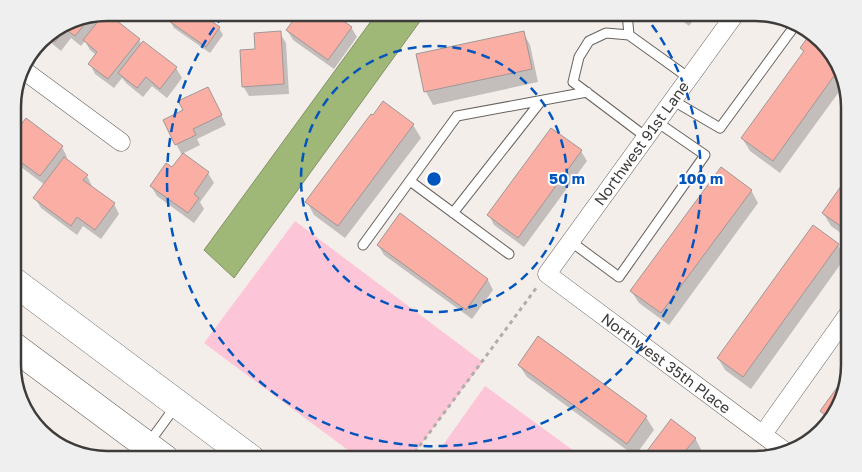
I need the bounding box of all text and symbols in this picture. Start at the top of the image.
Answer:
street label: Northwest 91st Lane [590,77,692,209]
text: 50 m [549,169,585,187]
text: 100 m [679,169,723,187]
centre of rings [425,170,443,188]
street label: Northwest 35th Place [598,309,735,417]

